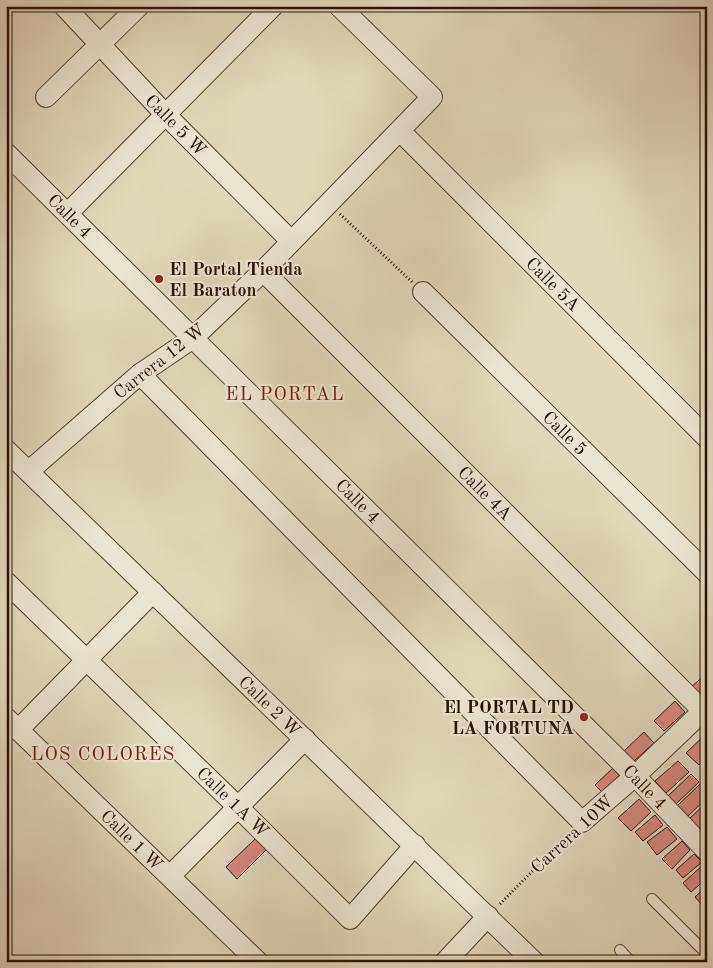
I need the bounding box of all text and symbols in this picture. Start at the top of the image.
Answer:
street label: Calle 5 W [141,92,209,160]
street label: Calle 4 [44,191,95,242]
street label: Calle 5A [522,254,583,315]
place label: El Portal Tienda El Baraton [169,261,302,300]
marker: El Portal Tienda El Baraton [153,273,165,285]
street label: Carrera 12 W [111,321,209,403]
district label: EL PORTAL [225,386,345,405]
street label: Calle 5 [539,408,590,459]
street label: Calle 4A [454,463,515,524]
street label: Calle 4 [332,476,383,527]
street label: Calle 2 W [235,673,304,741]
place label: El PORTAL TD LA FORTUNA [443,699,574,738]
marker: El PORTAL TD LA FORTUNA [578,711,590,723]
district label: LOS COLORES [31,746,175,765]
street label: Calle 4 [619,762,670,814]
street label: Calle 1A W [193,764,272,841]
street label: Carrera 10W [528,792,617,877]
street label: Calle 1 W [97,807,166,875]

